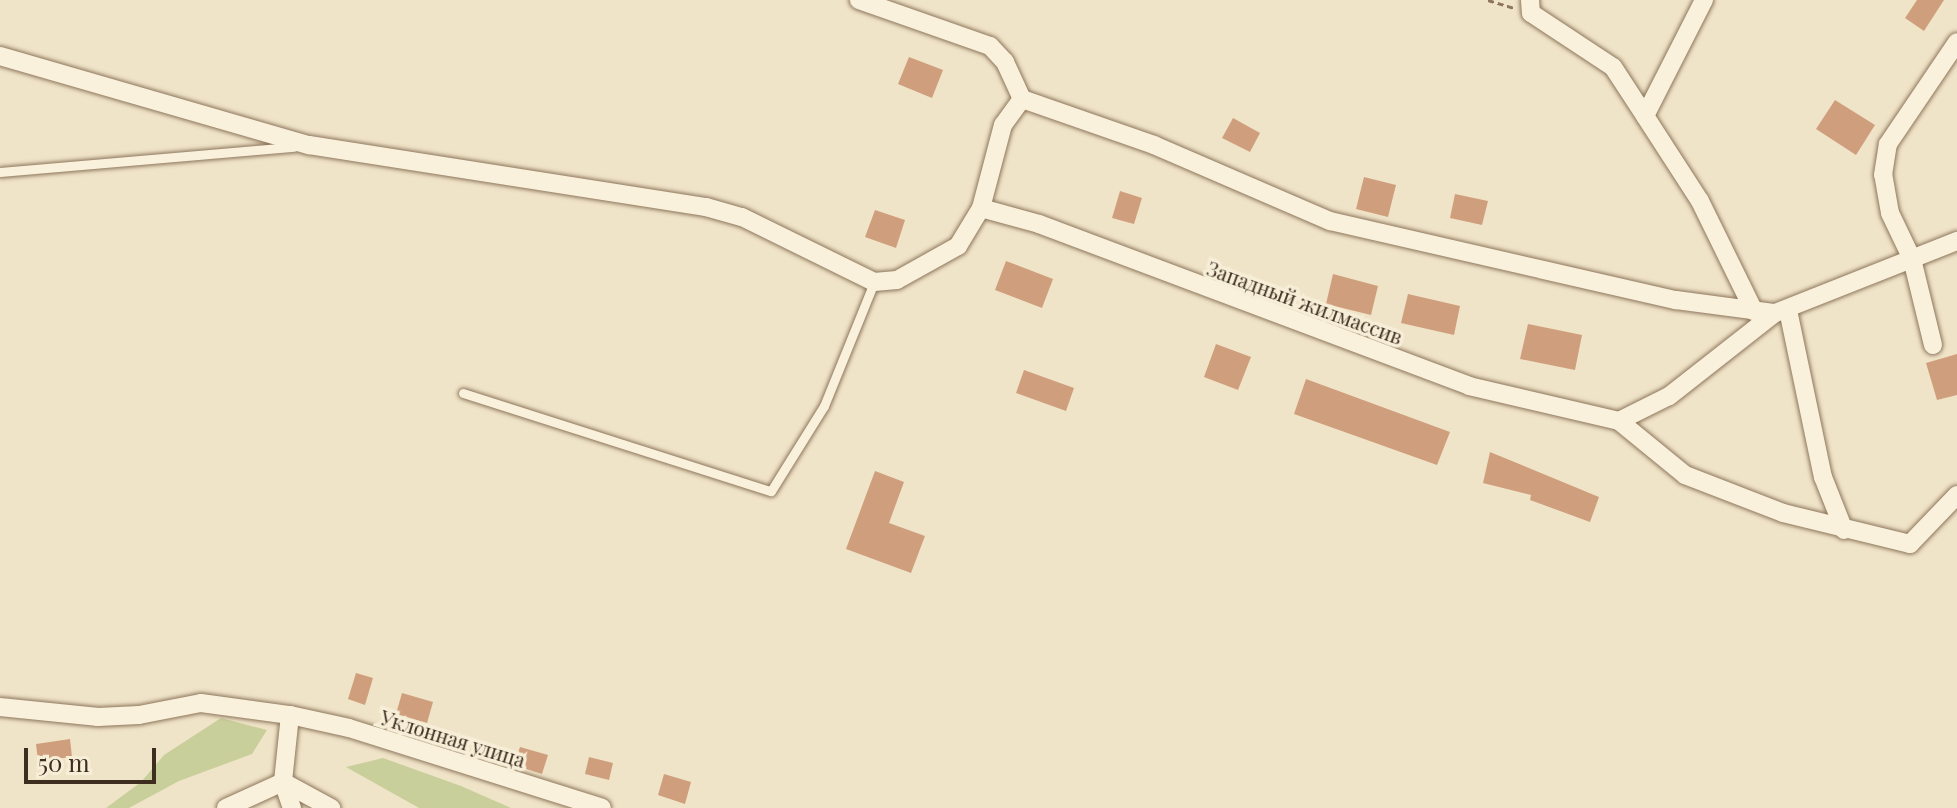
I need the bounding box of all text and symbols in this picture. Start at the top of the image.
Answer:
street label: Западный жилмассив [1204,255,1406,349]
street label: Уклонная улица [378,705,528,771]
scale bar [28,732,160,782]
text: 50 m [38,746,90,778]

